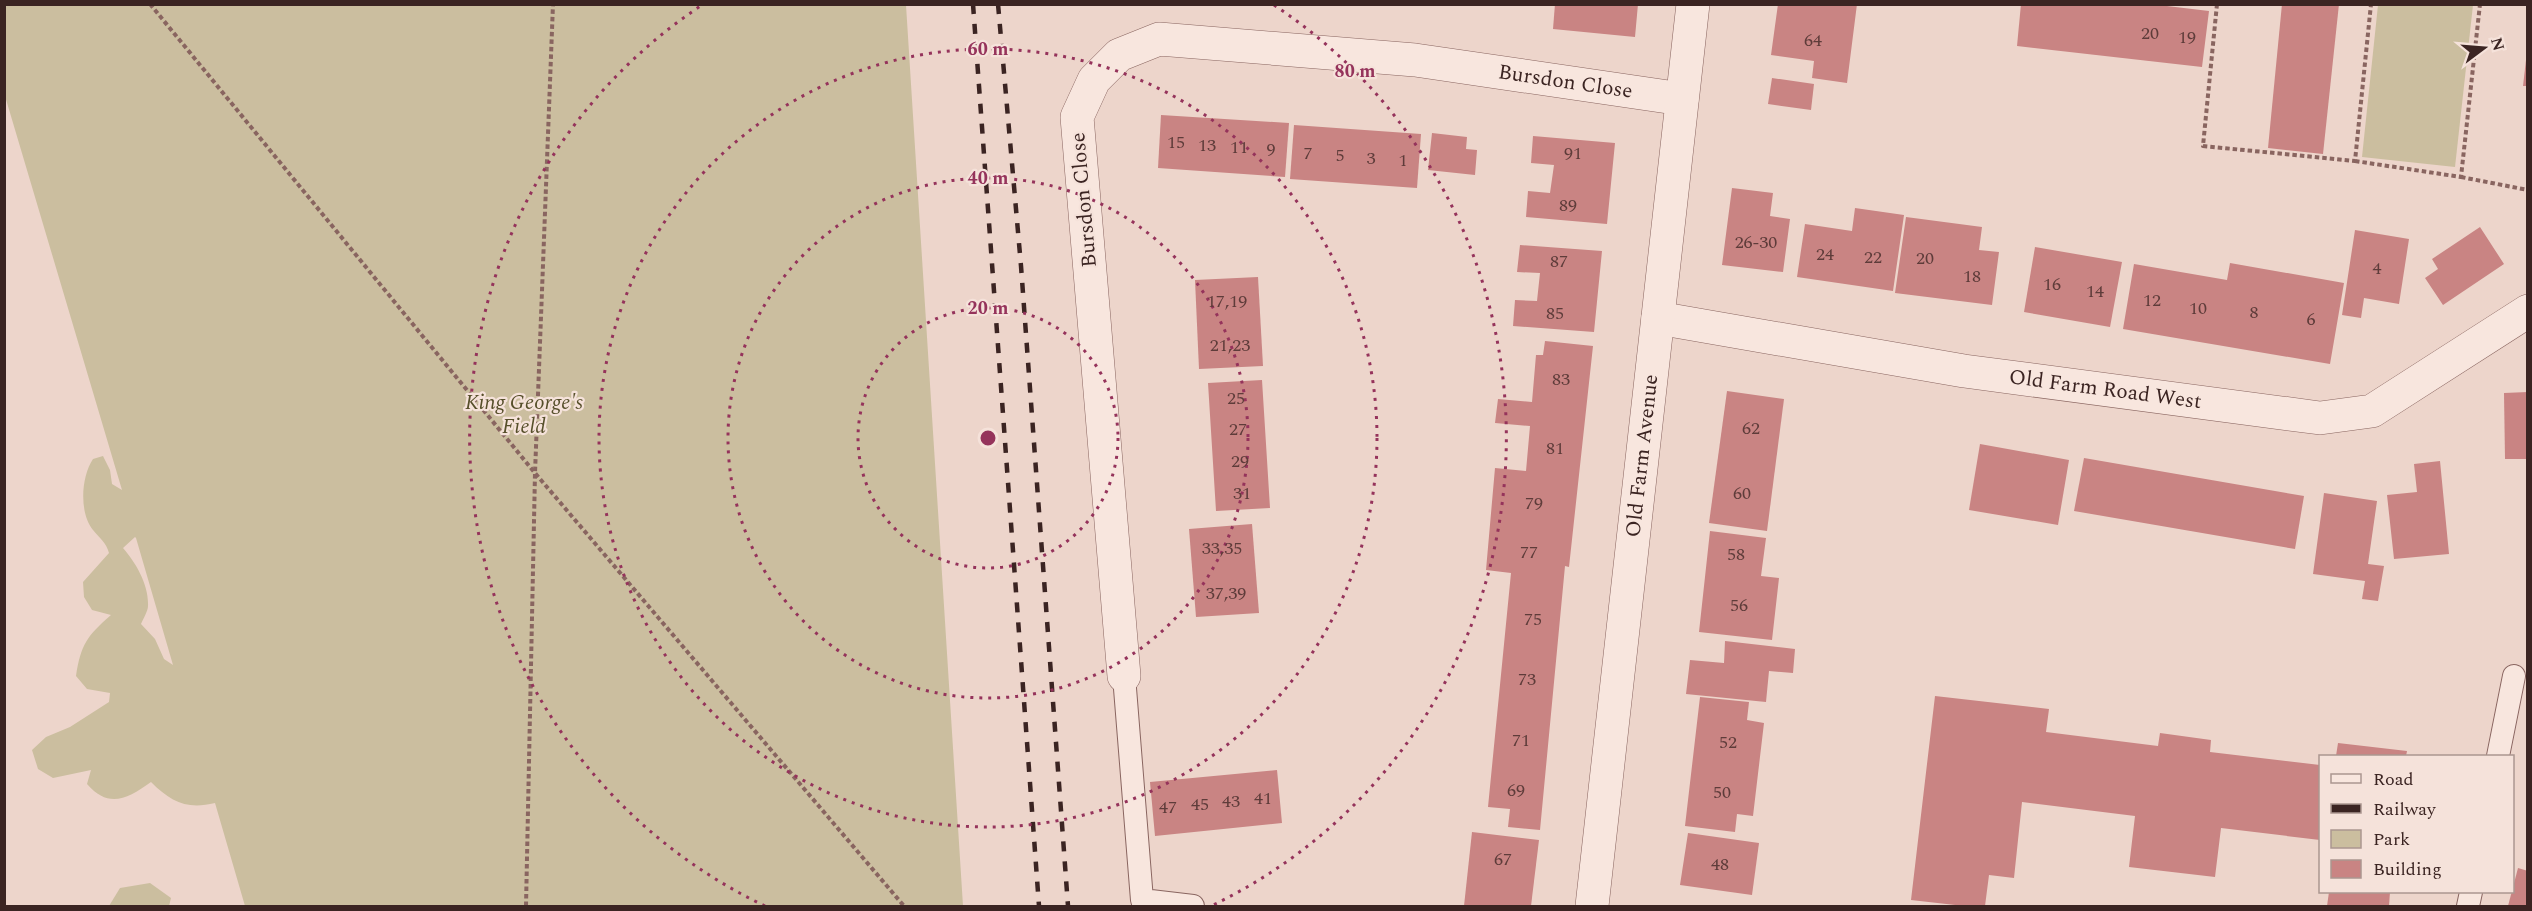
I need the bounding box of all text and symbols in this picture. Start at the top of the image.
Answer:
north arrow [2454,18,2514,78]
house number: 20 [2141,20,2159,47]
house number: 19 [2178,24,2196,51]
house number: 64 [1804,27,1822,54]
text: N [2484,35,2511,54]
text: 60 m [968,36,1008,63]
street label: Bursdon Close [1496,56,1635,108]
text: 80 m [1335,58,1375,85]
house number: 15 [1167,129,1185,156]
street label: Bursdon Close [1062,131,1106,269]
house number: 13 [1198,132,1216,159]
house number: 11 [1230,134,1248,161]
house number: 9 [1267,136,1276,163]
house number: 7 [1304,140,1313,167]
house number: 91 [1564,140,1582,167]
house number: 5 [1336,142,1345,169]
house number: 3 [1367,145,1376,172]
house number: 1 [1399,147,1408,174]
text: 40 m [968,165,1008,192]
house number: 89 [1559,192,1577,219]
house number: 26-30 [1735,229,1777,256]
house number: 24 [1816,241,1834,268]
house number: 22 [1864,244,1882,271]
house number: 20 [1916,245,1934,272]
house number: 87 [1550,248,1568,275]
house number: 4 [2373,255,2382,282]
house number: 18 [1963,263,1981,290]
house number: 16 [2043,271,2061,298]
house number: 14 [2086,278,2104,305]
house number: 12 [2143,287,2161,314]
house number: 17,19 [1207,288,1247,315]
text: 20 m [968,295,1008,322]
house number: 10 [2189,295,2207,322]
house number: 8 [2250,299,2259,326]
house number: 85 [1546,300,1564,327]
house number: 6 [2307,306,2316,333]
house number: 21,23 [1210,332,1250,359]
street label: Old Farm Road West [2007,361,2203,418]
house number: 83 [1552,366,1570,393]
street label: Old Farm Avenue [1617,373,1667,539]
house number: 25 [1227,385,1245,412]
park label: King George's Field [465,387,584,443]
house number: 62 [1742,415,1760,442]
house number: 27 [1229,416,1247,443]
centre of rings [978,428,998,448]
house number: 81 [1546,435,1564,462]
house number: 29 [1231,448,1249,475]
house number: 31 [1233,480,1251,507]
house number: 60 [1733,480,1751,507]
house number: 79 [1525,490,1543,517]
house number: 33,35 [1202,535,1242,562]
house number: 77 [1520,539,1538,566]
house number: 58 [1727,541,1745,568]
house number: 37,39 [1206,580,1246,607]
house number: 56 [1730,592,1748,619]
house number: 75 [1524,606,1542,633]
house number: 73 [1518,666,1536,693]
house number: 71 [1512,727,1530,754]
house number: 52 [1719,729,1737,756]
legend [2319,755,2514,893]
text: Road [2373,766,2414,793]
house number: 69 [1507,777,1525,804]
house number: 50 [1713,779,1731,806]
house number: 41 [1254,785,1272,812]
house number: 43 [1222,788,1240,815]
house number: 45 [1191,791,1209,818]
house number: 47 [1159,794,1177,821]
text: Railway [2373,796,2437,823]
text: Park [2373,826,2410,853]
house number: 67 [1494,846,1512,873]
house number: 48 [1711,851,1729,878]
text: Building [2373,856,2442,883]

